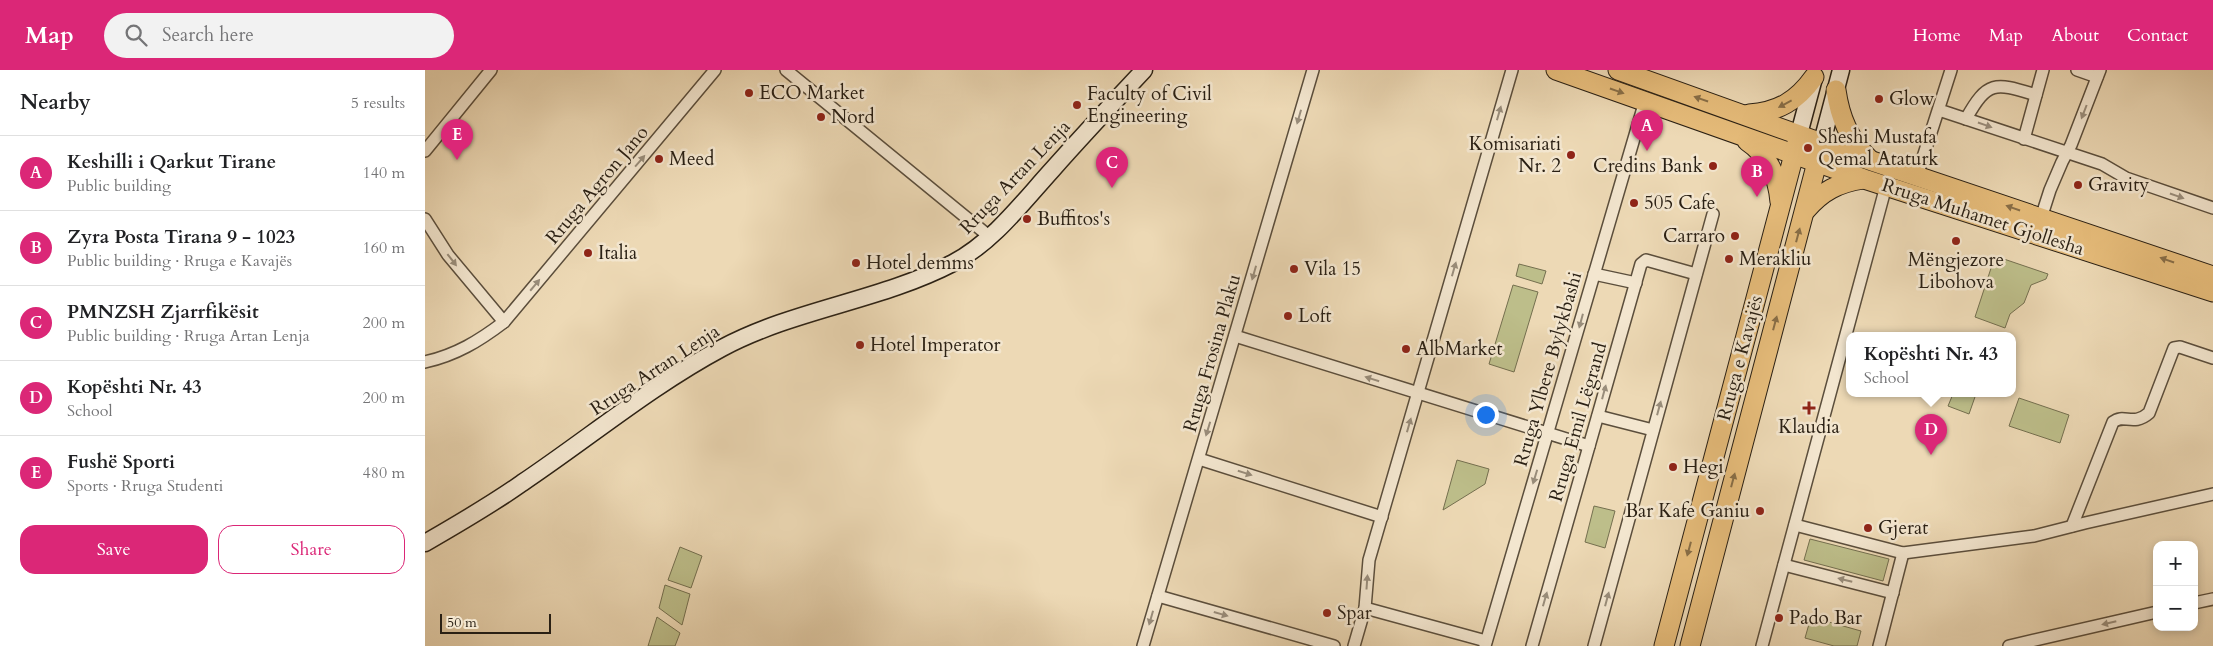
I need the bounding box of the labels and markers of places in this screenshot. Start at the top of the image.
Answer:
place label: ECO Market [759,80,865,106]
place label: Faculty of Civil Engineering [1087,81,1212,129]
place label: Glow [1889,86,1934,112]
marker: ECO Market [743,87,755,99]
marker: Glow [1873,93,1885,105]
marker: Faculty of Civil Engineering [1071,99,1083,111]
place label: Nord [831,104,875,130]
pin: A [1631,110,1663,151]
marker: Nord [815,111,827,123]
pin: E [441,119,473,160]
place label: Sheshi Mustafa Qemal Ataturk [1818,124,1939,172]
place label: Komisariati Nr. 2 [1469,131,1561,179]
marker: Sheshi Mustafa Qemal Ataturk [1802,142,1814,154]
place label: Meed [669,146,714,172]
pin: C [1096,147,1128,188]
marker: Komisariati Nr. 2 [1565,149,1577,161]
marker: Meed [653,153,665,165]
place label: Credins Bank [1593,153,1704,179]
pin: B [1741,156,1773,197]
marker: Credins Bank [1707,160,1719,172]
place label: Gravity [2088,172,2149,198]
marker: Gravity [2072,179,2084,191]
place label: 505 Cafe [1644,190,1715,216]
marker: 505 Cafe [1628,197,1640,209]
place label: Buffitos's [1037,206,1110,232]
marker: Buffitos's [1021,213,1033,225]
place label: Carraro [1663,223,1725,249]
marker: Carraro [1729,230,1741,242]
marker: Mëngjezore Libohova [1950,235,1962,247]
place label: Italia [598,240,637,266]
place label: Merakliu [1739,246,1811,272]
marker: Italia [582,247,594,259]
place label: Mëngjezore Libohova [1908,247,2004,295]
place label: Hotel demms [866,250,974,276]
marker: Merakliu [1723,253,1735,265]
place label: Vila 15 [1304,256,1361,282]
marker: Hotel demms [850,257,862,269]
marker: Vila 15 [1288,263,1300,275]
place label: Loft [1298,303,1332,329]
marker: Loft [1282,310,1294,322]
place label: Hotel Imperator [870,332,1000,358]
place label: AlbMarket [1416,336,1502,362]
marker: Hotel Imperator [854,339,866,351]
marker: AlbMarket [1400,343,1412,355]
marker: Klaudia [1803,402,1815,414]
place label: Klaudia [1778,414,1840,440]
pin: D [1915,414,1947,455]
place label: Hegi [1683,454,1724,480]
marker: Hegi [1667,461,1679,473]
place label: Bar Kafe Ganiu [1625,498,1750,524]
marker: Bar Kafe Ganiu [1754,505,1766,517]
place label: Gjerat [1878,515,1928,541]
marker: Gjerat [1862,522,1874,534]
place label: Spar [1337,600,1372,626]
place label: Pado Bar [1789,605,1862,631]
marker: Spar [1321,607,1333,619]
marker: Pado Bar [1773,612,1785,624]

